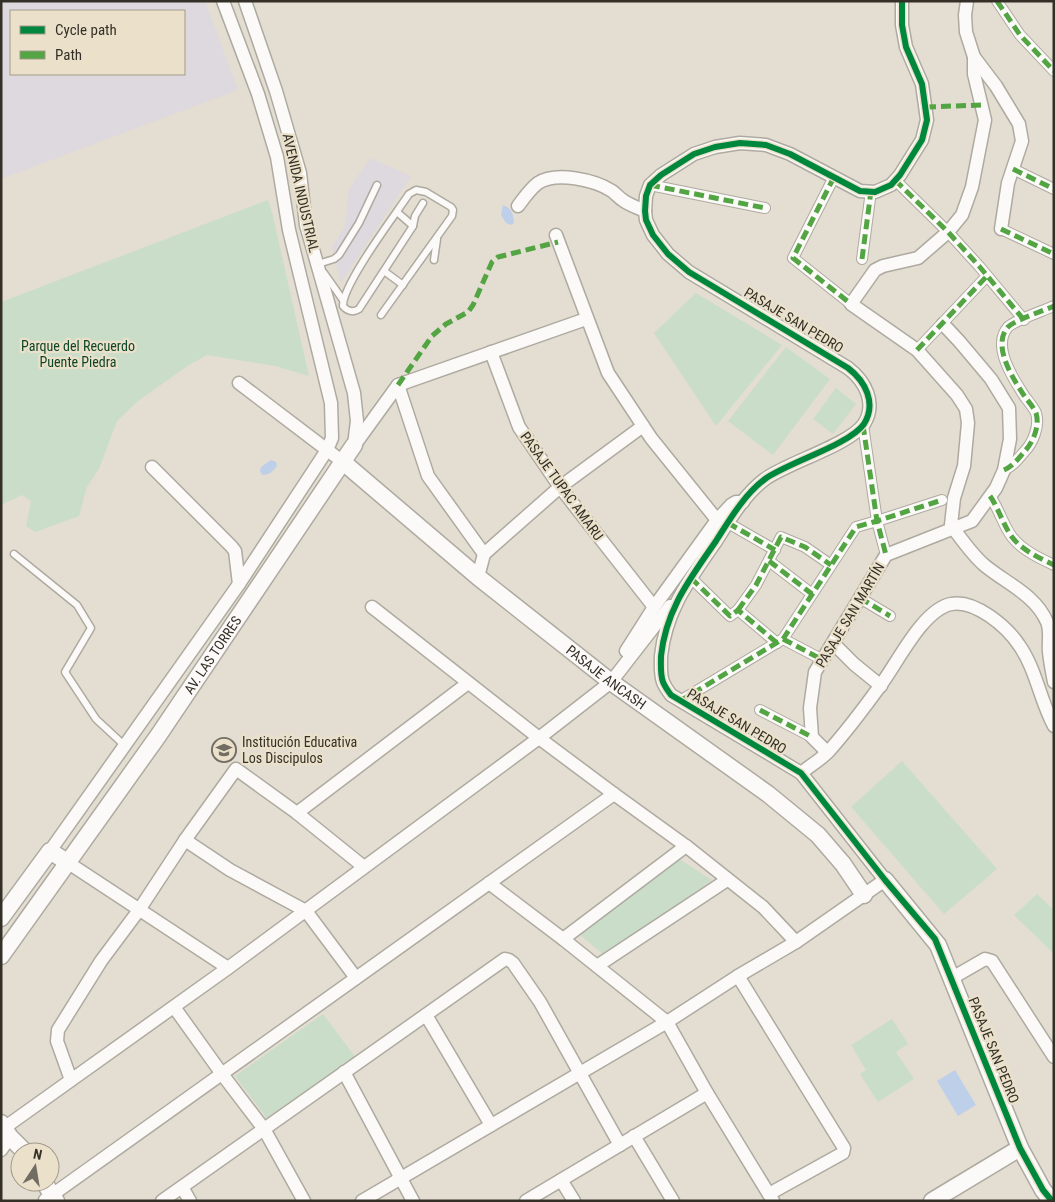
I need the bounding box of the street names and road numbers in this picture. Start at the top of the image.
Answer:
street label: AVENIDA INDUSTRIAL [279,132,323,255]
street label: PASAJE SAN PEDRO [741,284,847,356]
street label: PASAJE TUPAC AMARU [517,429,607,543]
street label: PASAJE SAN MARTÍN [812,559,888,670]
street label: AV. LAS TORRES [181,613,244,697]
street label: PASAJE ANCASH [563,642,649,712]
street label: PASAJE SAN PEDRO [684,685,790,757]
street label: PASAJE SAN PEDRO [965,995,1023,1105]

